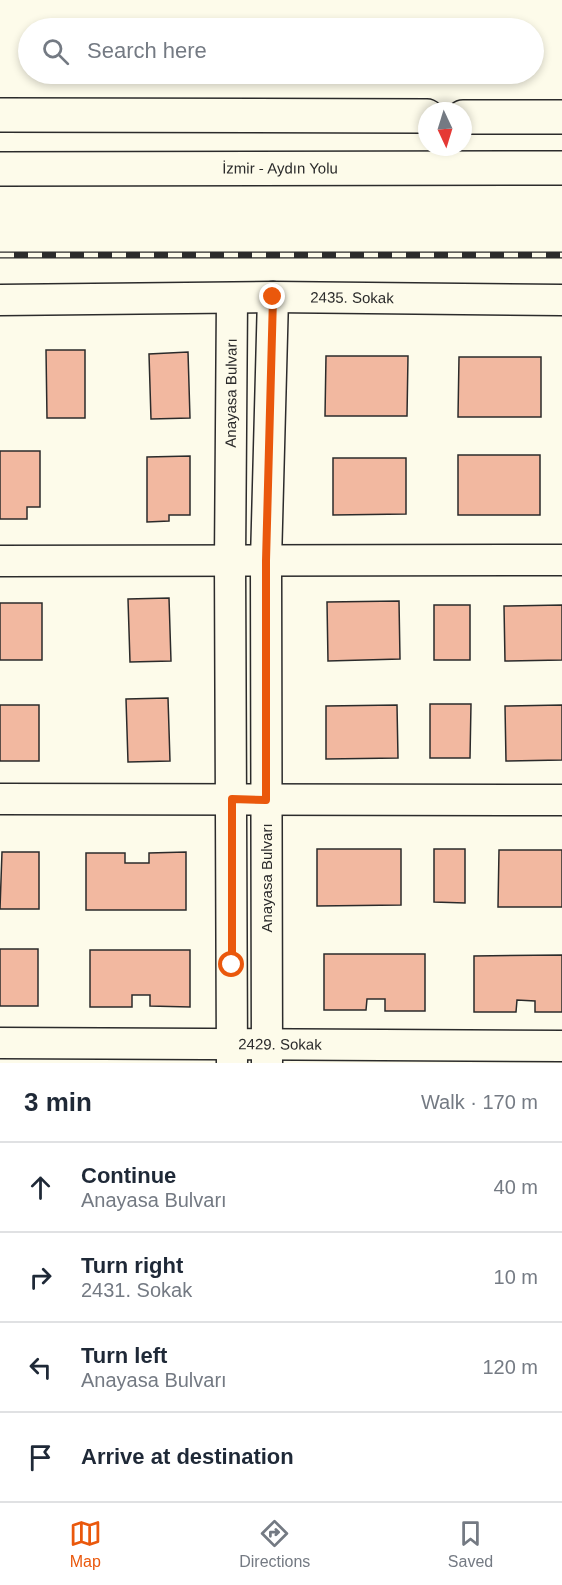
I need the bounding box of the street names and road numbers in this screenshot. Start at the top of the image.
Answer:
street label: İzmir - Aydın Yolu [222,159,338,177]
street label: 2435. Sokak [310,288,394,306]
street label: Anayasa Bulvarı [222,338,240,448]
street label: Anayasa Bulvarı [258,823,275,933]
street label: 2429. Sokak [238,1035,322,1053]

